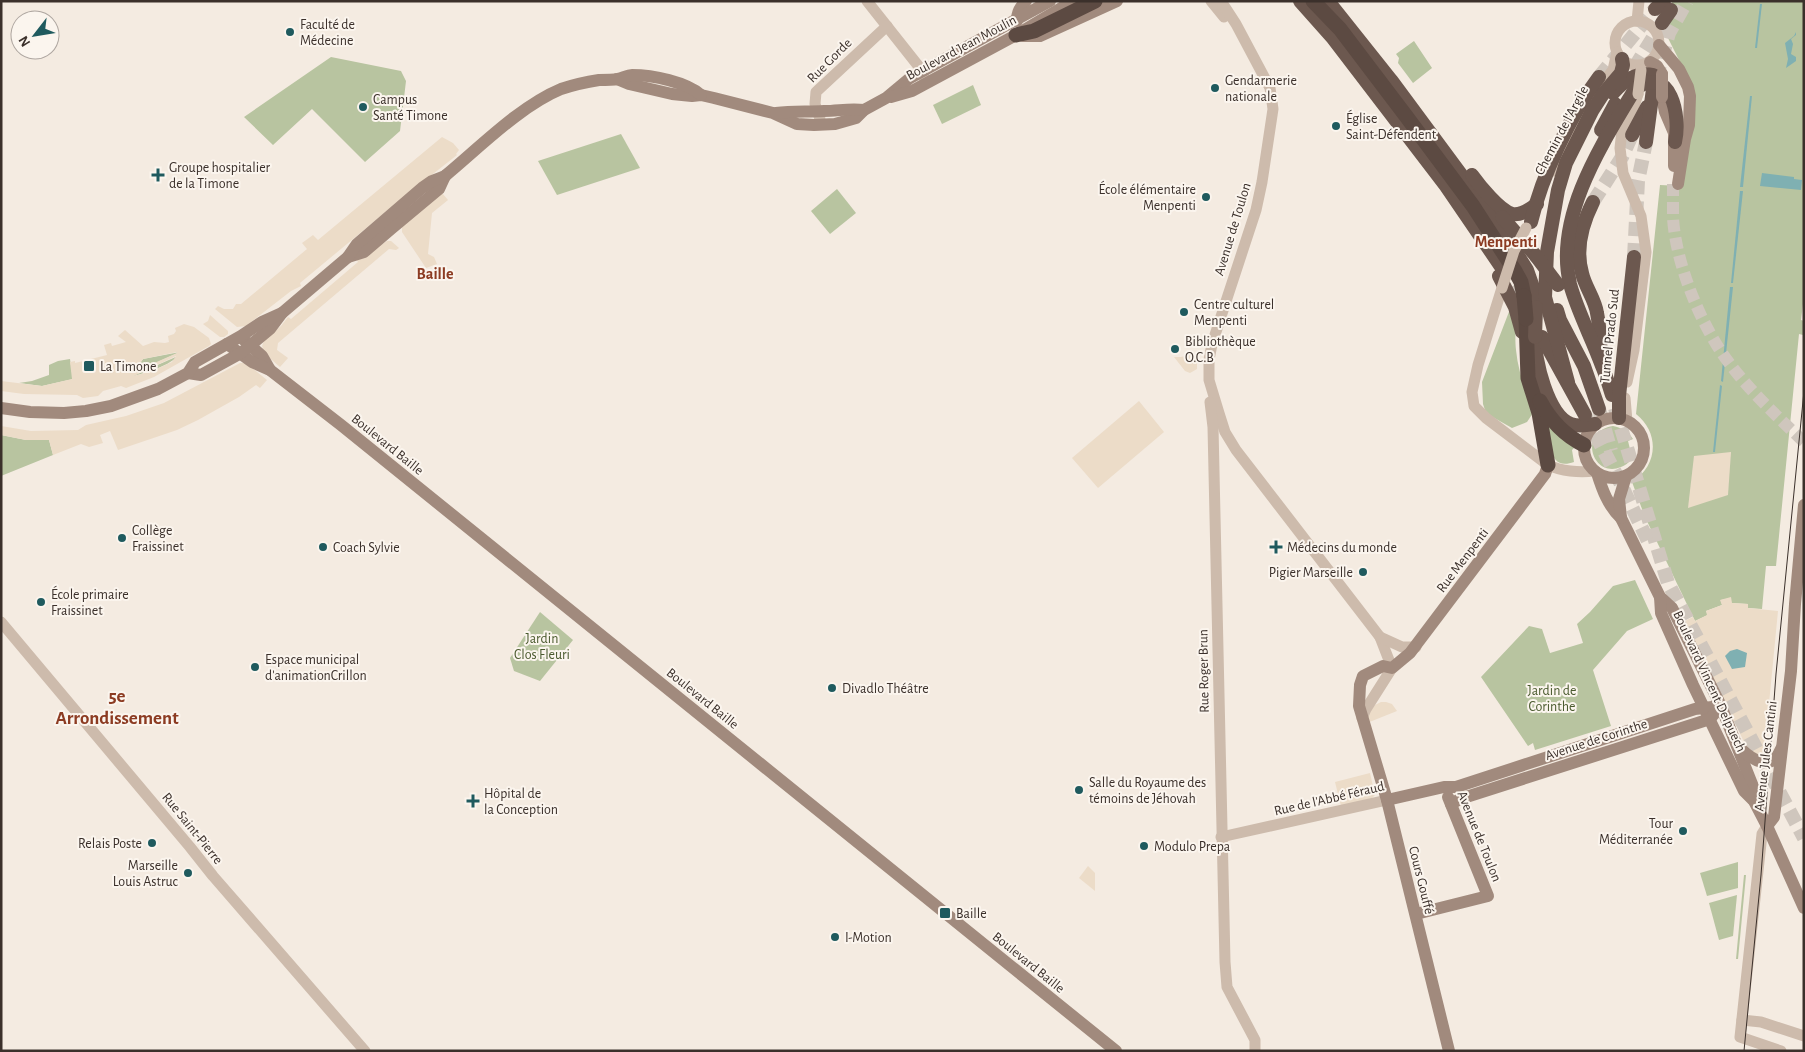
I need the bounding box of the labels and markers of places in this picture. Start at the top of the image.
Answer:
place label: Faculté de Médecine [300,18,355,48]
marker: Faculté de Médecine [284,26,296,38]
place label: Gendarmerie nationale [1225,74,1297,104]
marker: Gendarmerie nationale [1209,82,1221,94]
place label: Campus Santé Timone [373,93,448,123]
marker: Campus Santé Timone [357,101,369,113]
place label: Église Saint-Défendent [1346,109,1437,142]
marker: Église Saint-Défendent [1330,120,1342,132]
place label: Groupe hospitalier de la Timone [169,161,271,191]
marker: Groupe hospitalier de la Timone [151,168,165,182]
place label: École élémentaire Menpenti [1099,180,1196,213]
marker: École élémentaire Menpenti [1200,191,1212,203]
place label: Centre culturel Menpenti [1194,298,1274,328]
marker: Centre culturel Menpenti [1178,306,1190,318]
place label: Bibliothèque O.C.B [1185,335,1256,365]
marker: Bibliothèque O.C.B [1169,343,1181,355]
marker: La Timone [82,359,96,373]
place label: La Timone [100,360,156,374]
place label: Collège Fraissinet [132,524,184,554]
marker: Collège Fraissinet [116,532,128,544]
marker: Médecins du monde [1269,540,1283,554]
marker: Coach Sylvie [317,541,329,553]
place label: Coach Sylvie [333,541,400,555]
place label: Médecins du monde [1287,541,1397,555]
place label: Pigier Marseille [1269,566,1353,580]
marker: Pigier Marseille [1357,566,1369,578]
place label: École primaire Fraissinet [51,585,129,618]
marker: École primaire Fraissinet [35,596,47,608]
place label: Espace municipal d'animationCrillon [265,653,367,683]
marker: Espace municipal d'animationCrillon [249,661,261,673]
marker: Divadlo Théâtre [826,682,838,694]
place label: Divadlo Théâtre [842,682,929,696]
place label: Salle du Royaume des témoins de Jéhovah [1089,776,1206,806]
marker: Salle du Royaume des témoins de Jéhovah [1073,784,1085,796]
place label: Hôpital de la Conception [484,787,558,817]
marker: Hôpital de la Conception [466,794,480,808]
place label: Tour Méditerranée [1599,817,1673,847]
marker: Tour Méditerranée [1677,825,1689,837]
place label: Relais Poste [78,837,142,851]
marker: Relais Poste [146,837,158,849]
marker: Modulo Prepa [1138,840,1150,852]
place label: Modulo Prepa [1154,840,1231,854]
place label: Marseille Louis Astruc [113,859,179,889]
marker: Marseille Louis Astruc [182,867,194,879]
marker: Baille [938,906,952,920]
place label: Baille [956,907,987,921]
marker: I-Motion [829,931,841,943]
place label: I-Motion [845,931,892,945]

